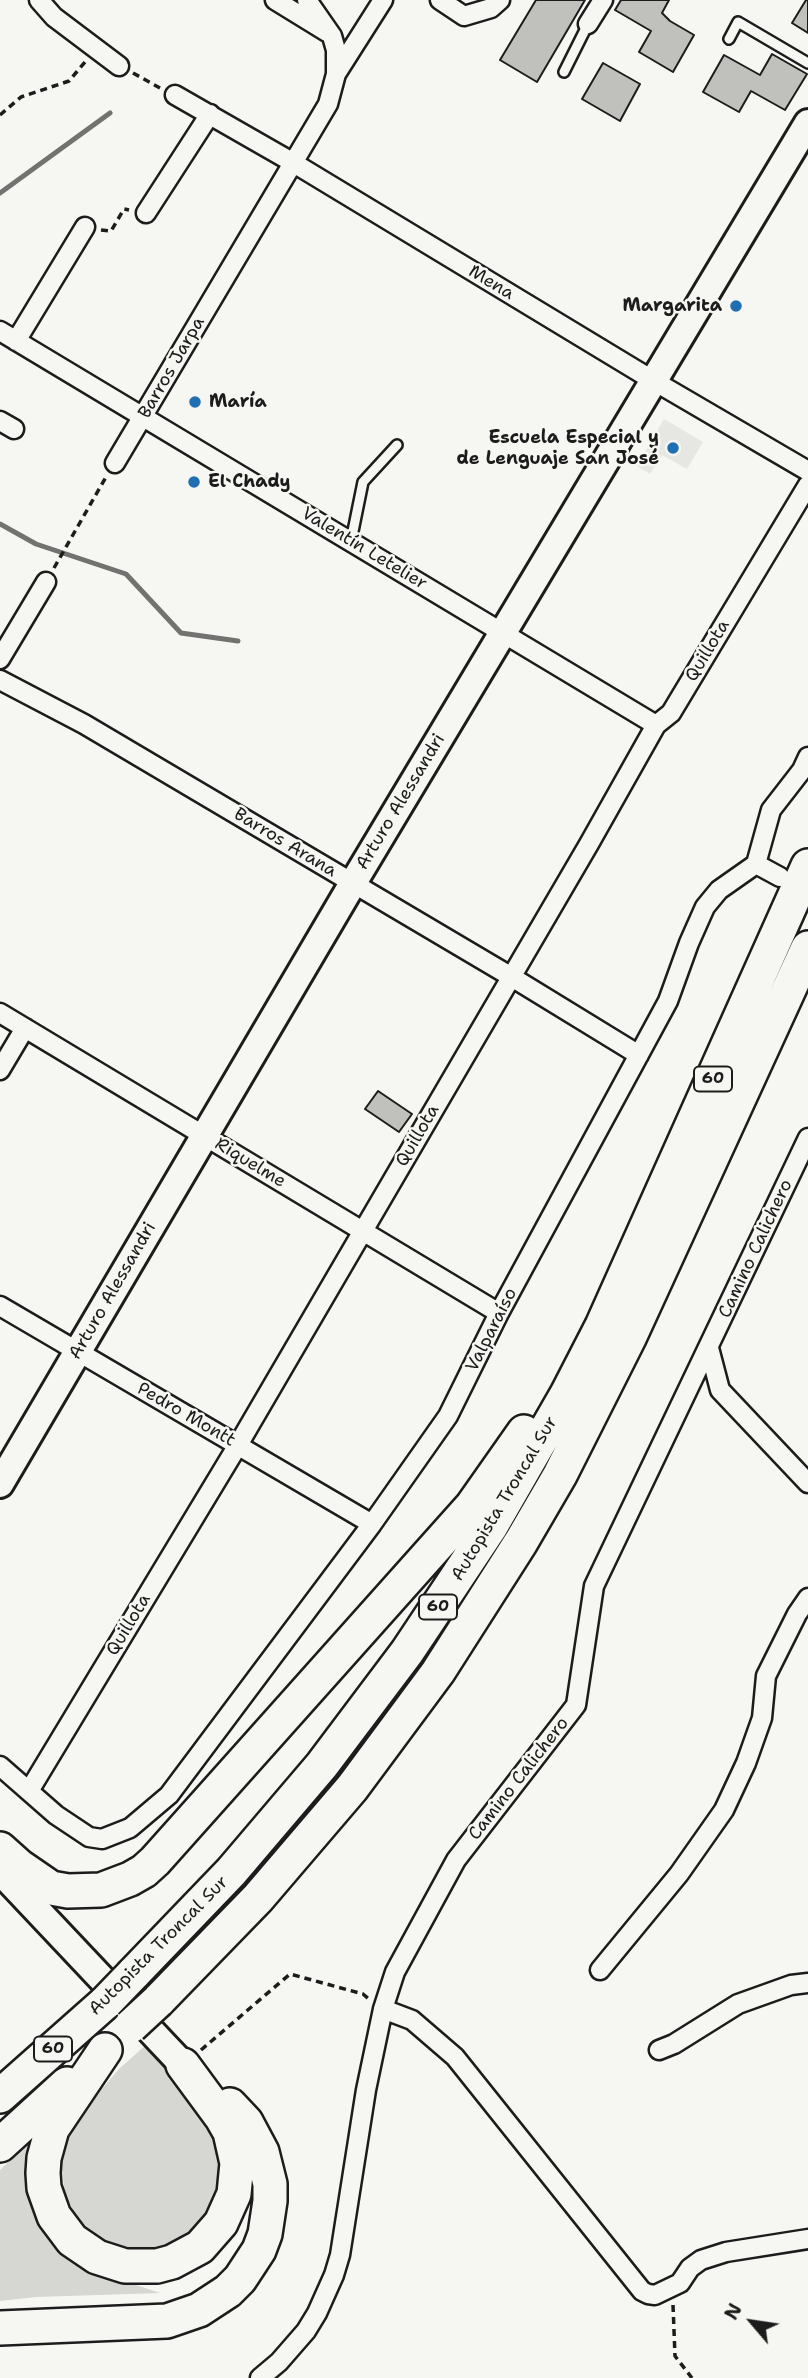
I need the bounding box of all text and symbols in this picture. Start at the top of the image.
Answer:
street label: Mena [464,261,518,305]
place label: Margarita [622,295,722,317]
marker: Margarita [728,298,744,314]
street label: Barros Jarpa [134,313,210,423]
place label: María [209,391,267,413]
marker: María [187,394,203,410]
place label: Escuela Especial y de Lenguaje San José [456,427,659,470]
marker: Escuela Especial y de Lenguaje San José [665,440,681,456]
place label: El Chady [208,471,290,493]
marker: El Chady [186,474,202,490]
street label: Valentín Letelier [297,503,431,595]
street label: Quillota [681,616,735,686]
street label: Arturo Alessandri [352,730,450,874]
street label: Barros Arana [230,804,340,882]
road number: 60 [694,1066,732,1092]
street label: Quillota [392,1101,444,1171]
street label: Riquelme [211,1133,289,1193]
street label: Camino Calichero [714,1176,798,1322]
street label: Arturo Alessandri [65,1219,161,1363]
street label: Valparaíso [462,1285,522,1375]
street label: Pedro Montt [133,1378,239,1452]
street label: Autopista Troncal Sur [447,1413,563,1585]
street label: Quillota [102,1590,156,1660]
road number: 60 [419,1595,457,1620]
street label: Camino Calichero [464,1713,574,1845]
street label: Autopista Troncal Sur [85,1872,233,2020]
road number: 60 [34,2036,72,2062]
north arrow [717,2287,787,2357]
text: N [719,2299,748,2324]

